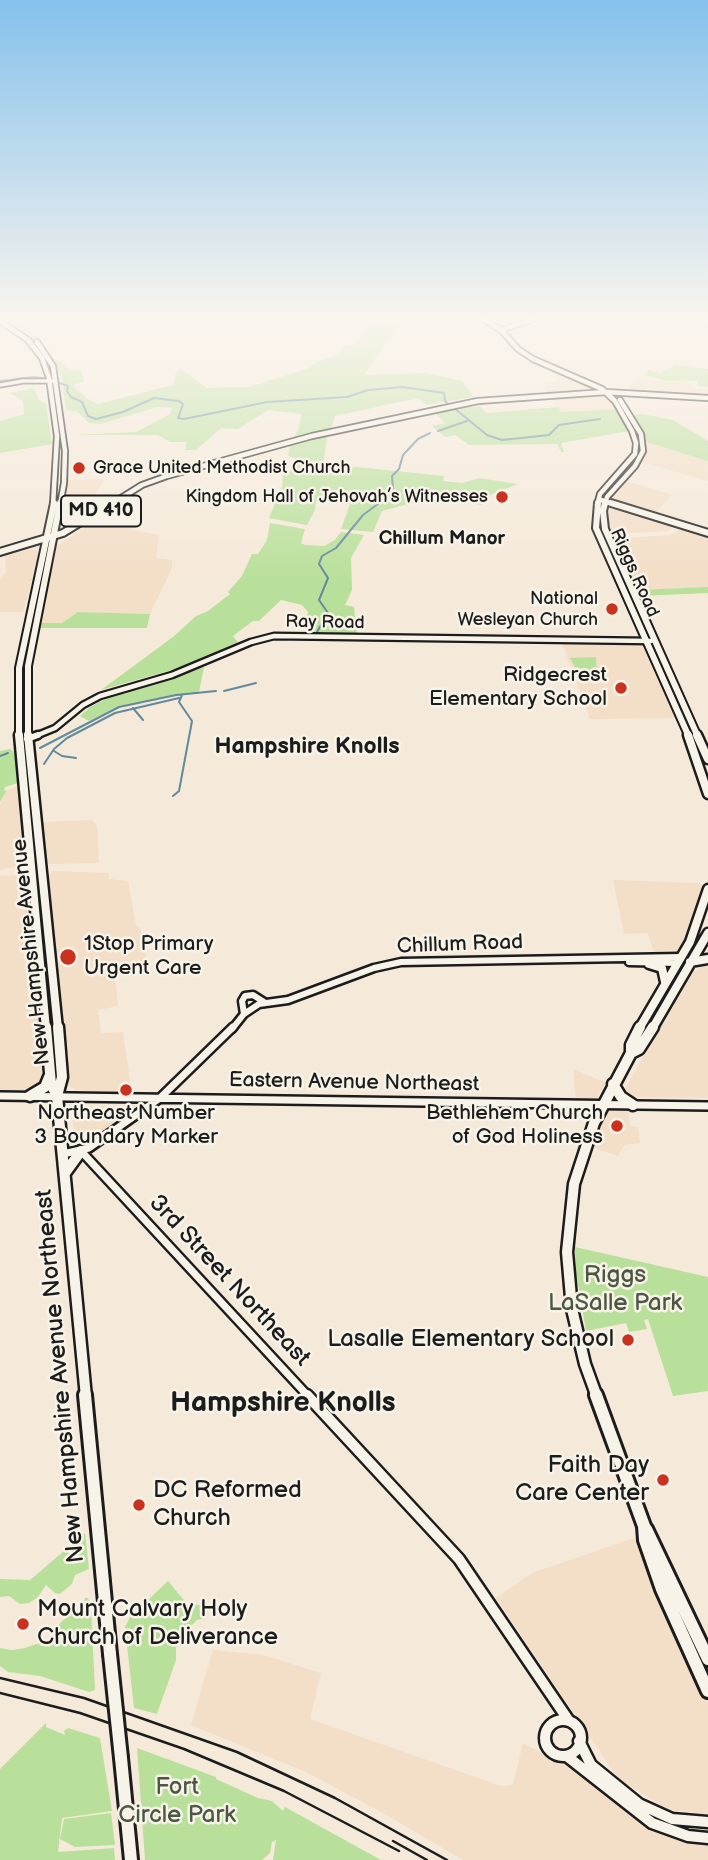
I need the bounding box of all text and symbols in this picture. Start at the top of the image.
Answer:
place label: Grace United Methodist Church [93,457,350,479]
marker: Grace United Methodist Church [71,460,87,476]
place label: Kingdom Hall of Jehovah’s Witnesses [186,486,488,508]
marker: Kingdom Hall of Jehovah’s Witnesses [494,489,510,505]
road number: MD 410 [61,496,141,526]
street label: Riggs Road [605,525,663,621]
district label: Chillum Manor [379,528,505,550]
place label: National Wesleyan Church [457,588,598,630]
marker: National Wesleyan Church [604,601,620,617]
street label: Ray Road [285,612,365,634]
place label: Ridgecrest Elementary School [429,663,607,713]
marker: Ridgecrest Elementary School [613,680,629,696]
district label: Hampshire Knolls [214,733,400,761]
street label: New Hampshire Avenue [8,838,56,1066]
street label: Chillum Road [396,930,524,960]
place label: 1Stop Primary Urgent Care [84,932,214,982]
marker: 1Stop Primary Urgent Care [58,947,78,967]
street label: Eastern Avenue Northeast [229,1068,479,1098]
marker: Northeast Number 3 Boundary Marker [118,1082,134,1098]
place label: Northeast Number 3 Boundary Marker [34,1101,218,1151]
place label: Bethlehem Church of God Holiness [426,1101,603,1151]
marker: Bethlehem Church of God Holiness [609,1118,625,1134]
street label: New Hampshire Avenue Northeast [30,1188,92,1564]
street label: 3rd Street Northeast [142,1189,316,1373]
park label: Riggs LaSalle Park [548,1262,682,1318]
place label: Lasalle Elementary School [327,1326,614,1354]
marker: Lasalle Elementary School [620,1332,636,1348]
district label: Hampshire Knolls [170,1387,396,1421]
place label: Faith Day Care Center [515,1452,649,1508]
marker: Faith Day Care Center [655,1472,671,1488]
place label: DC Reformed Church [153,1477,302,1533]
marker: DC Reformed Church [131,1497,147,1513]
place label: Mount Calvary Holy Church of Deliverance [37,1596,278,1652]
marker: Mount Calvary Holy Church of Deliverance [15,1616,31,1632]
park label: Fort Circle Park [118,1774,236,1830]

